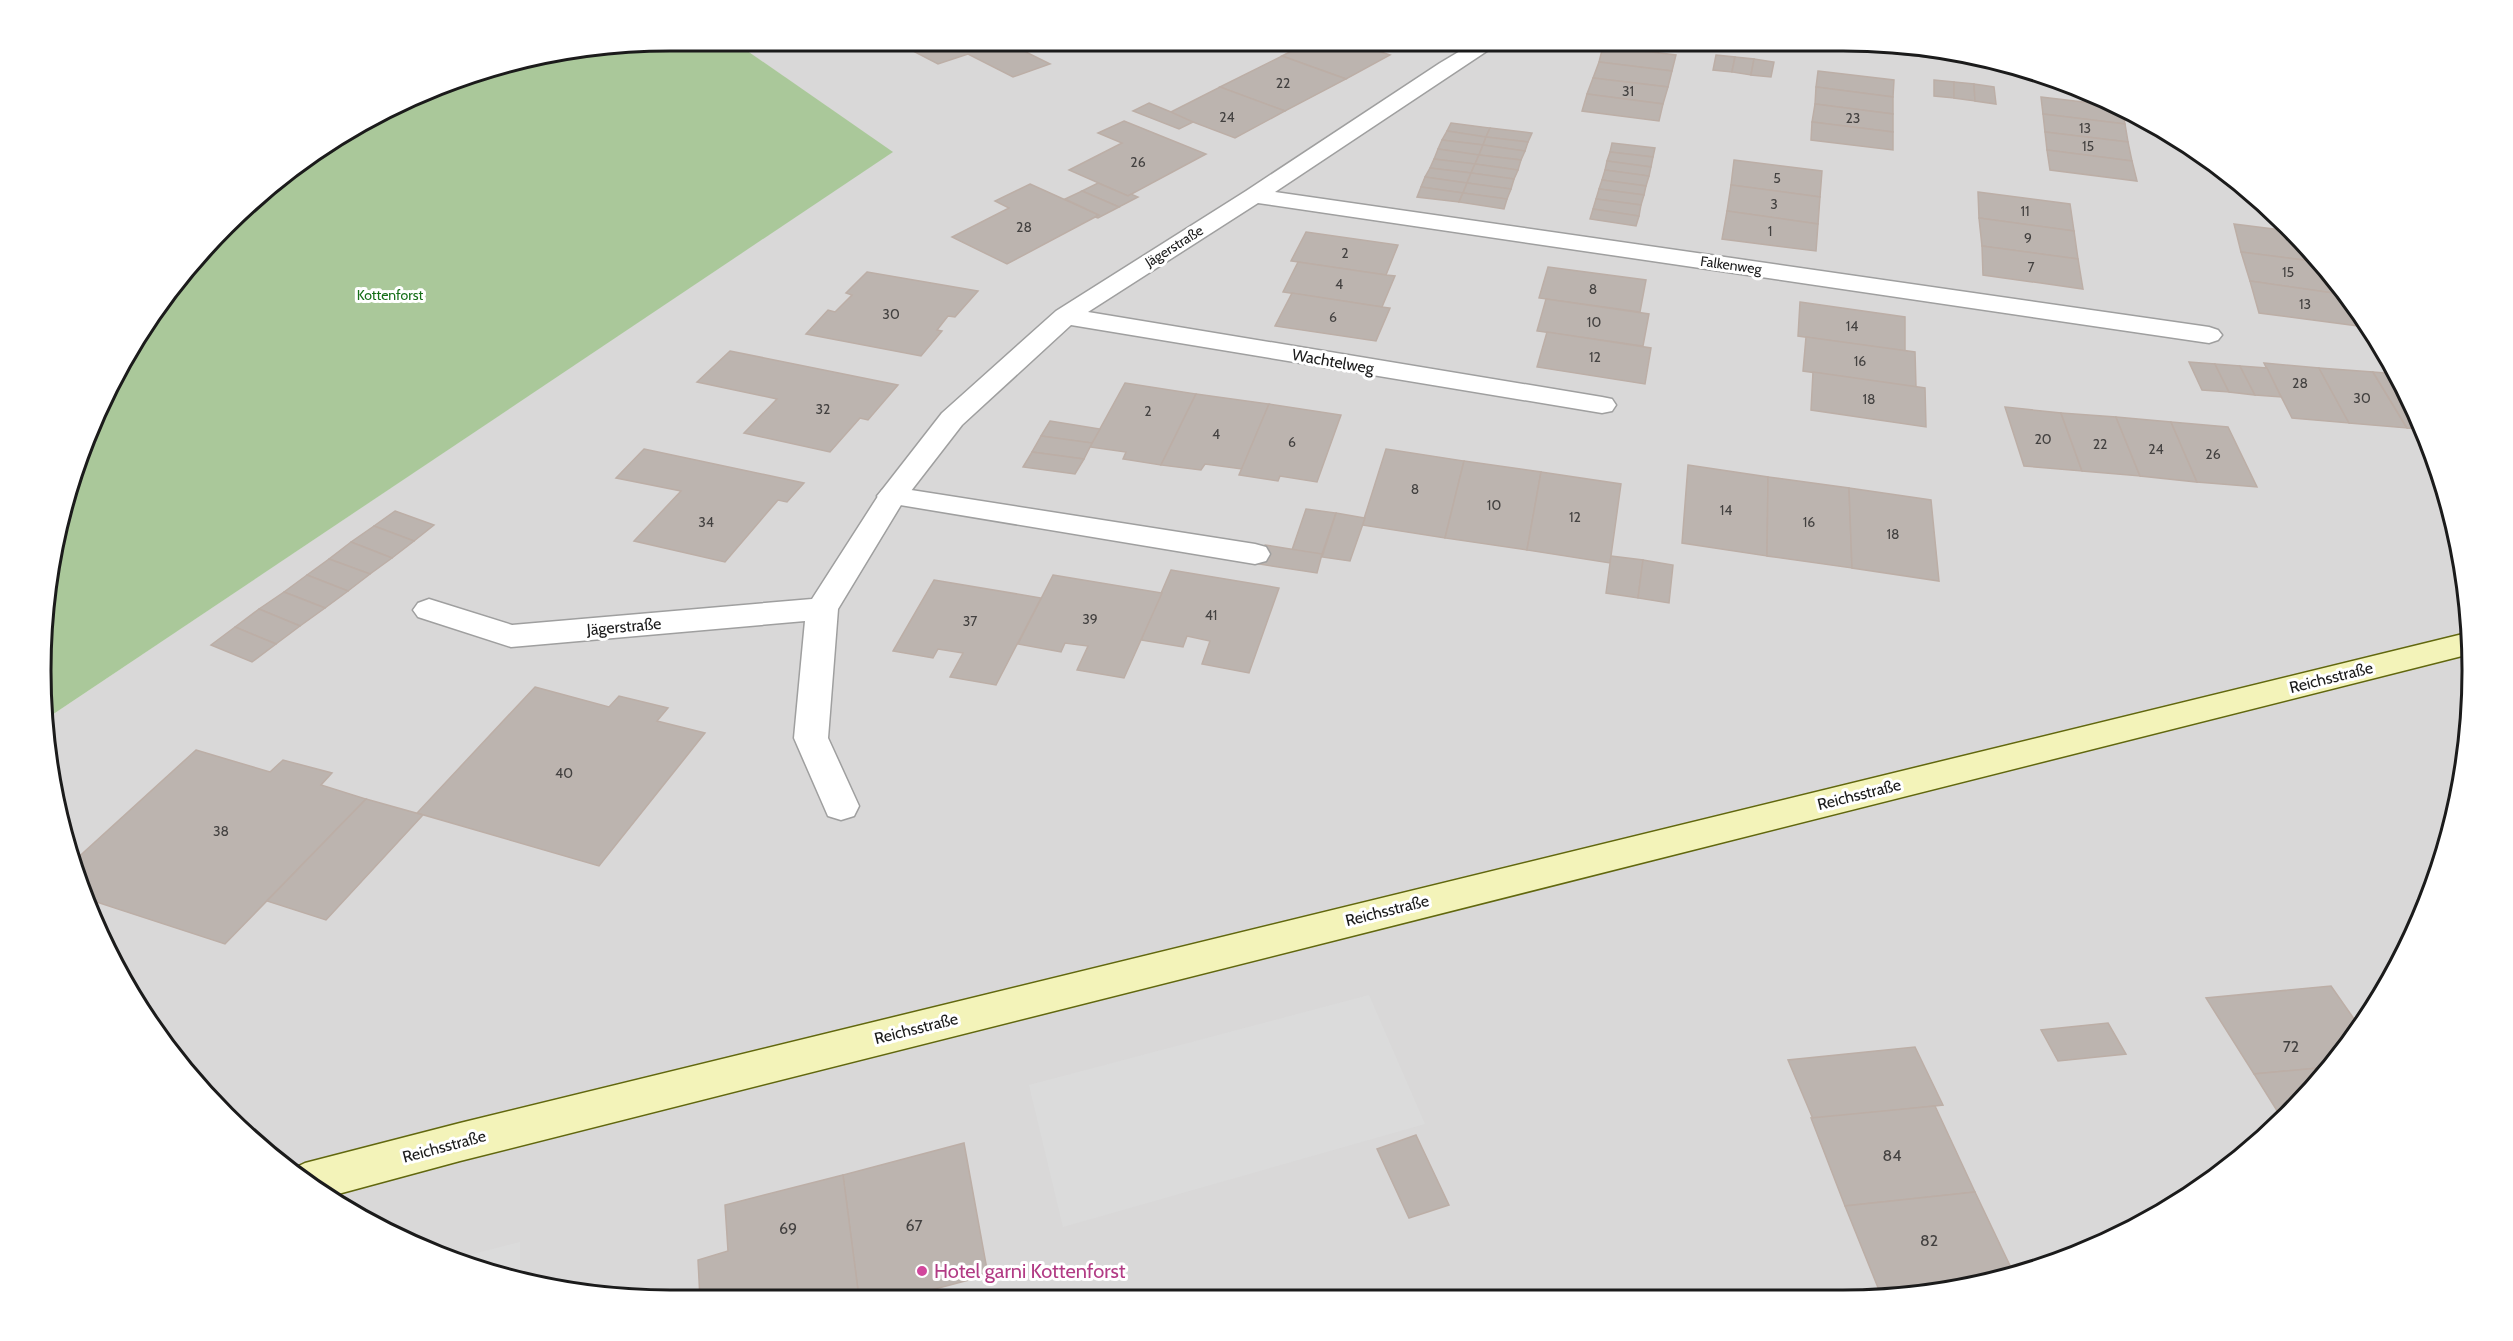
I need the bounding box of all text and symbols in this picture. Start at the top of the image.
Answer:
house number: 22 [1276,74,1290,92]
house number: 31 [1622,82,1634,100]
house number: 24 [1219,108,1235,126]
house number: 23 [1846,109,1860,127]
house number: 13 [2079,119,2091,137]
house number: 15 [2082,137,2094,155]
house number: 26 [1130,153,1146,171]
house number: 5 [1773,169,1781,187]
house number: 3 [1770,195,1778,213]
house number: 11 [2020,202,2030,220]
house number: 28 [1016,218,1032,236]
street label: Jägerstraße [1141,221,1207,272]
house number: 1 [1768,222,1772,240]
house number: 9 [2024,229,2032,247]
house number: 2 [1341,244,1349,262]
street label: Falkenweg [1699,252,1764,278]
house number: 7 [2027,258,2035,276]
house number: 15 [2282,263,2294,281]
house number: 4 [1335,275,1343,293]
house number: 8 [1589,280,1597,298]
park label: Kottenforst [357,286,424,304]
house number: 13 [2299,295,2311,313]
house number: 30 [882,305,900,323]
house number: 6 [1329,308,1337,326]
house number: 10 [1587,313,1601,331]
house number: 14 [1846,317,1858,335]
street label: Wachtelweg [1290,345,1376,378]
house number: 12 [1589,348,1601,366]
house number: 16 [1854,352,1866,370]
house number: 28 [2292,374,2308,392]
house number: 30 [2353,389,2371,407]
house number: 18 [1862,390,1876,408]
house number: 32 [816,400,830,418]
house number: 2 [1144,402,1152,420]
house number: 4 [1212,425,1220,443]
house number: 20 [2034,430,2052,448]
house number: 6 [1288,433,1296,451]
house number: 22 [2093,435,2107,453]
house number: 24 [2148,440,2164,458]
house number: 26 [2205,445,2221,463]
house number: 8 [1411,480,1419,498]
house number: 10 [1487,496,1501,514]
house number: 14 [1720,501,1732,519]
house number: 12 [1569,508,1581,526]
house number: 34 [698,513,714,531]
house number: 16 [1803,513,1815,531]
house number: 18 [1886,525,1900,543]
house number: 41 [1205,606,1217,624]
house number: 39 [1082,610,1098,628]
house number: 37 [963,612,977,630]
street label: Jägerstraße [585,614,662,639]
street label: Reichsstraße [2287,658,2375,697]
house number: 40 [555,764,573,782]
street label: Reichsstraße [1815,775,1903,814]
house number: 38 [213,822,229,840]
street label: Reichsstraße [1343,891,1431,930]
street label: Reichsstraße [872,1009,960,1048]
house number: 72 [2283,1037,2299,1056]
street label: Reichsstraße [400,1126,488,1167]
house number: 84 [1883,1146,1901,1165]
house number: 67 [905,1216,923,1235]
house number: 69 [779,1219,797,1238]
house number: 82 [1920,1231,1938,1250]
place label: Hotel garni Kottenforst [934,1259,1126,1283]
marker: Hotel garni Kottenforst [915,1264,929,1278]

